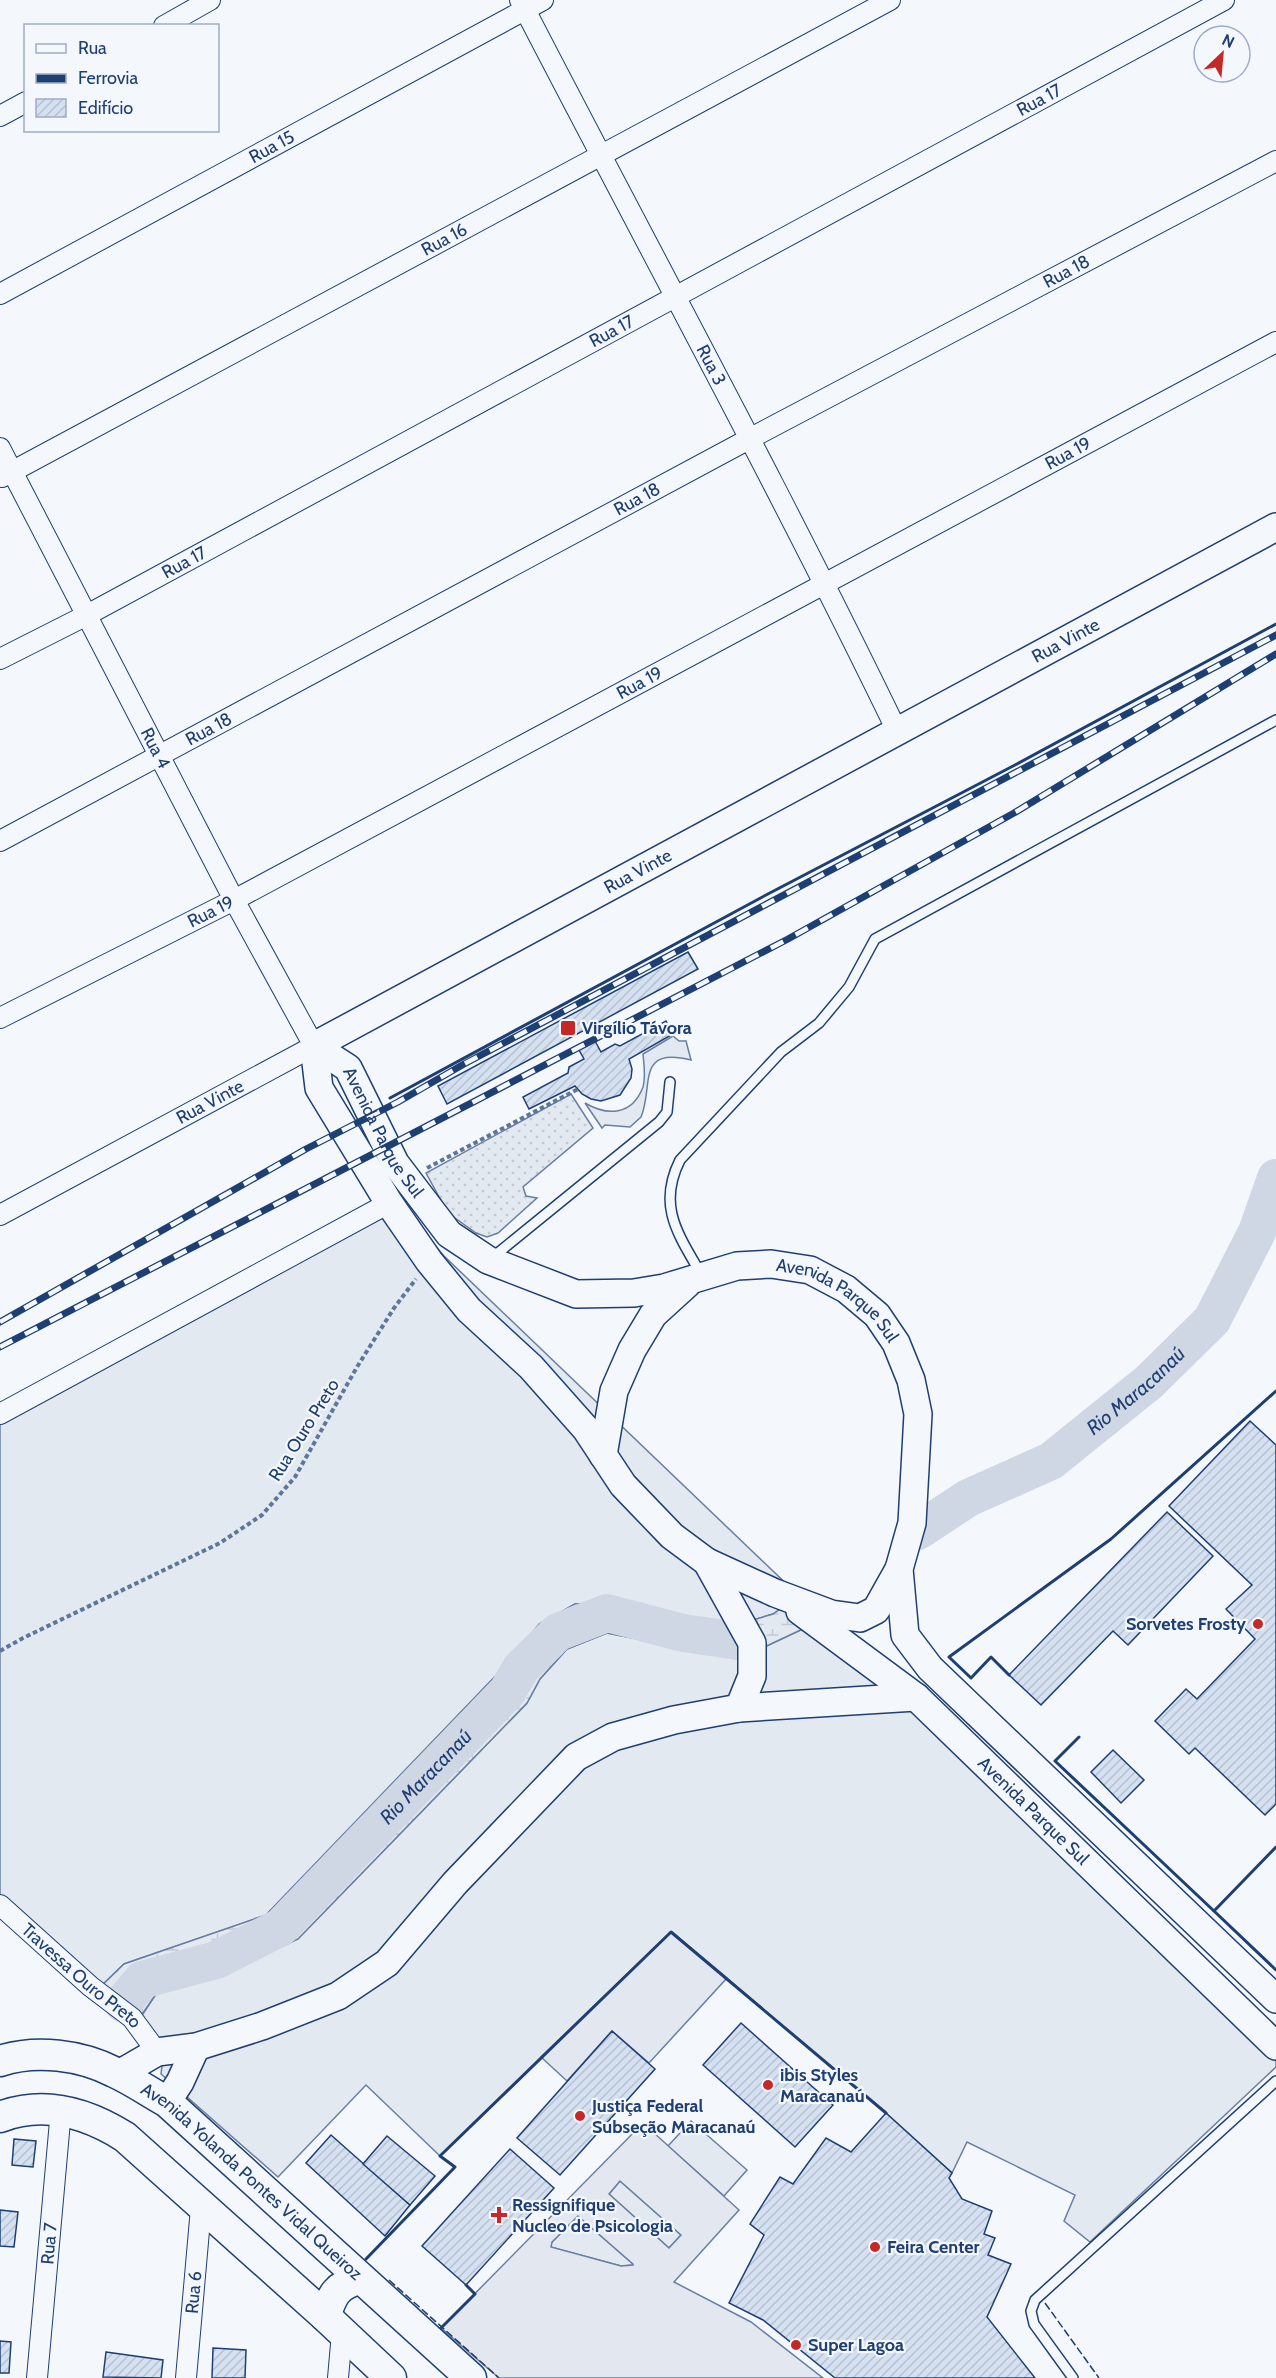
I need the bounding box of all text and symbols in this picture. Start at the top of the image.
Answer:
legend [24,24,219,132]
north arrow [1192,24,1252,84]
text: N [1219,30,1238,52]
text: Rua [78,37,107,59]
text: Ferrovia [78,67,138,89]
street label: Rua 17 [1013,79,1065,121]
text: Edifício [78,97,133,119]
street label: Rua 15 [245,126,298,168]
street label: Rua 16 [417,218,471,261]
street label: Rua 18 [1039,250,1094,293]
street label: Rua 17 [585,310,638,352]
street label: Rua 3 [692,341,731,389]
street label: Rua 19 [1041,432,1095,475]
street label: Rua 18 [610,478,664,521]
street label: Rua 17 [158,541,210,583]
street label: Rua Vinte [1028,613,1103,668]
street label: Rua 19 [613,662,666,704]
street label: Rua 18 [182,708,236,750]
street label: Rua 4 [136,724,175,772]
street label: Rua Vinte [600,844,675,898]
street label: Rua 19 [184,891,238,933]
place label: Virgílio Távora [582,1017,692,1039]
marker: Virgílio Távora [559,1019,577,1037]
street label: Avenida Parque Sul [338,1064,429,1202]
street label: Rua Vinte [172,1075,248,1129]
street label: Avenida Parque Sul [775,1254,904,1347]
water label: Rio Maracanaú [1082,1341,1190,1440]
street label: Rua Ouro Preto [264,1375,344,1485]
place label: Sorvetes Frosty [1126,1613,1246,1635]
marker: Sorvetes Frosty [1251,1617,1265,1631]
water label: Rio Maracanaú [375,1724,477,1829]
street label: Avenida Parque Sul [973,1752,1094,1870]
street label: Travessa Ouro Preto [17,1919,147,2032]
place label: ibis Styles Maracanaú [780,2064,865,2107]
street label: Avenida Yolanda Pontes Vidal Queiroz [137,2078,367,2285]
marker: ibis Styles Maracanaú [761,2078,775,2092]
place label: Justiça Federal Subseção Maracanaú [591,2095,755,2138]
marker: Justiça Federal Subseção Maracanaú [573,2109,587,2123]
place label: Ressignifique Nucleo de Psicologia [512,2194,673,2237]
marker: Ressignifique Nucleo de Psicologia [490,2206,508,2224]
street label: Rua 7 [36,2222,62,2265]
place label: Feira Center [887,2236,980,2258]
marker: Feira Center [868,2240,882,2254]
street label: Rua 6 [181,2270,206,2315]
place label: Super Lagoa [808,2334,904,2356]
marker: Super Lagoa [789,2338,803,2352]

